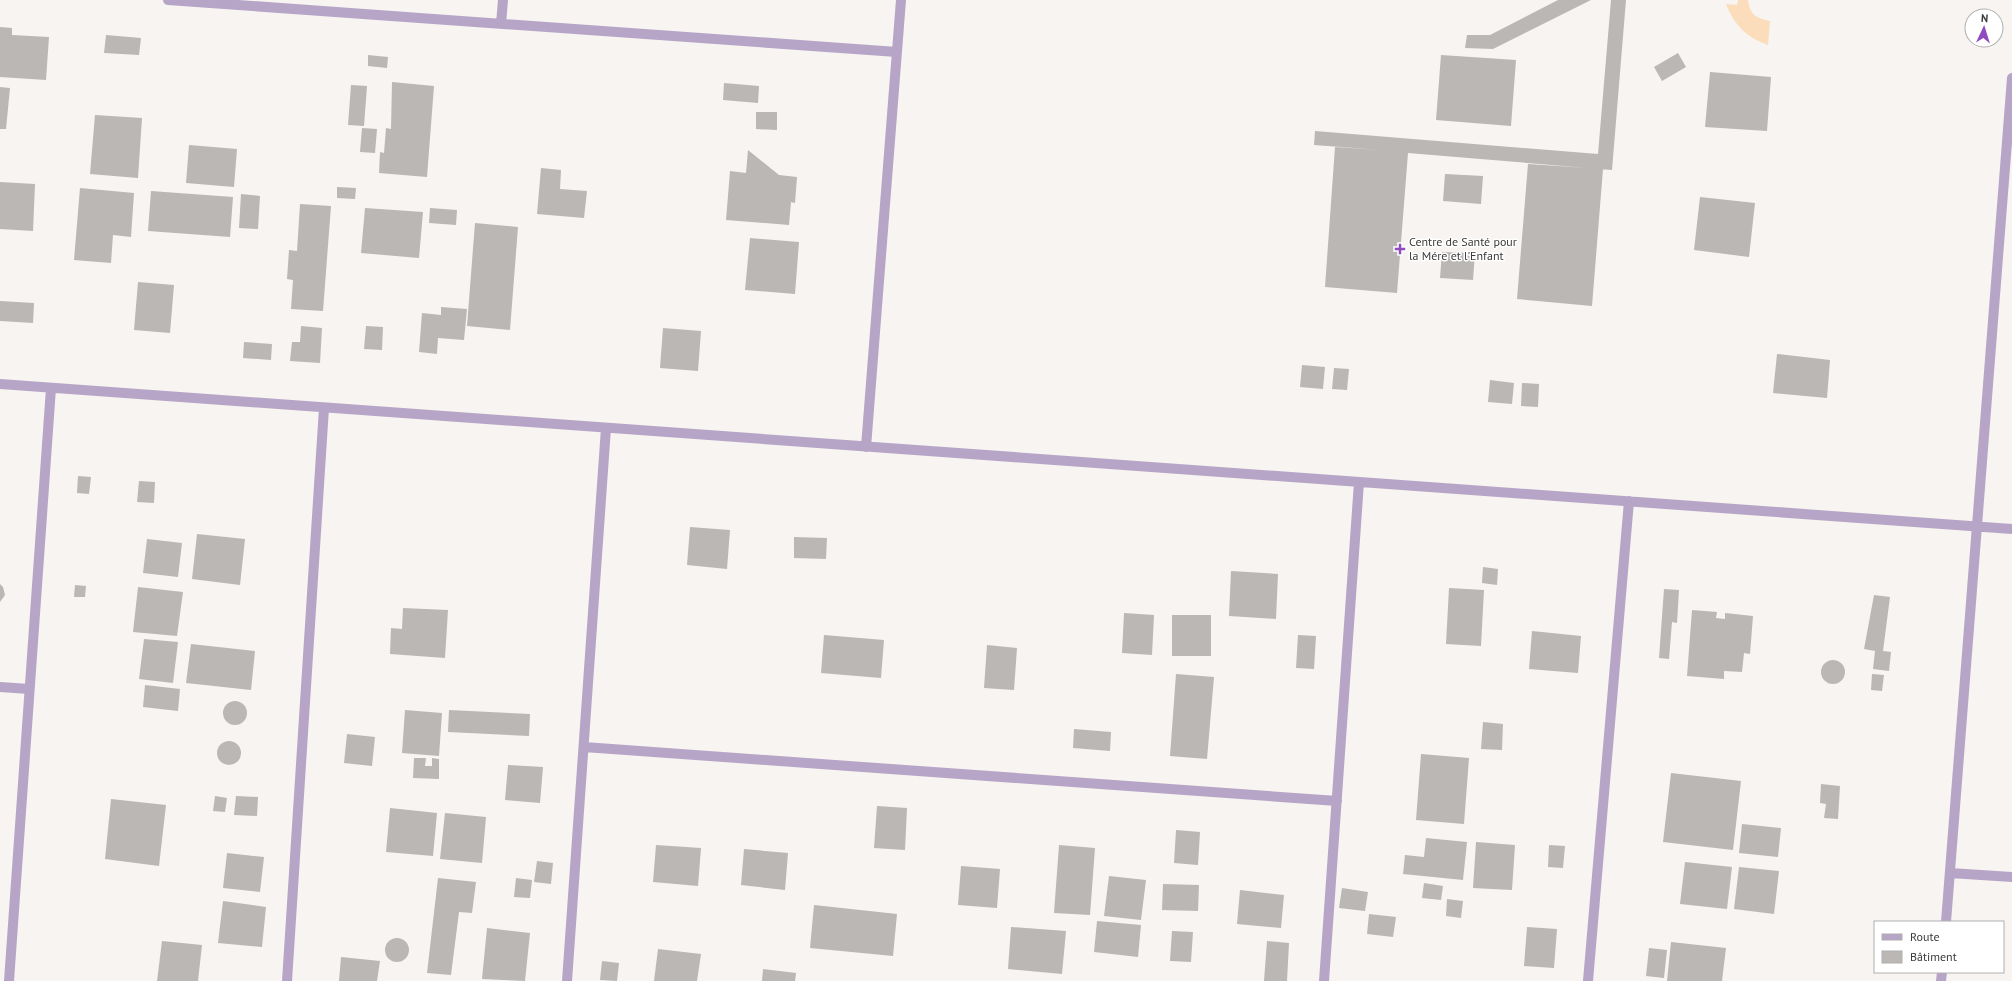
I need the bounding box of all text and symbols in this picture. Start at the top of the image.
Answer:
north arrow [1964,8,2004,48]
text: N [1981,11,1989,25]
place label: Centre de Santé pour la Mére et l'Enfant [1409,234,1517,263]
marker: Centre de Santé pour la Mére et l'Enfant [1394,243,1406,255]
legend [1874,921,2004,973]
text: Route [1910,929,1940,944]
text: Bâtiment [1910,949,1957,964]

